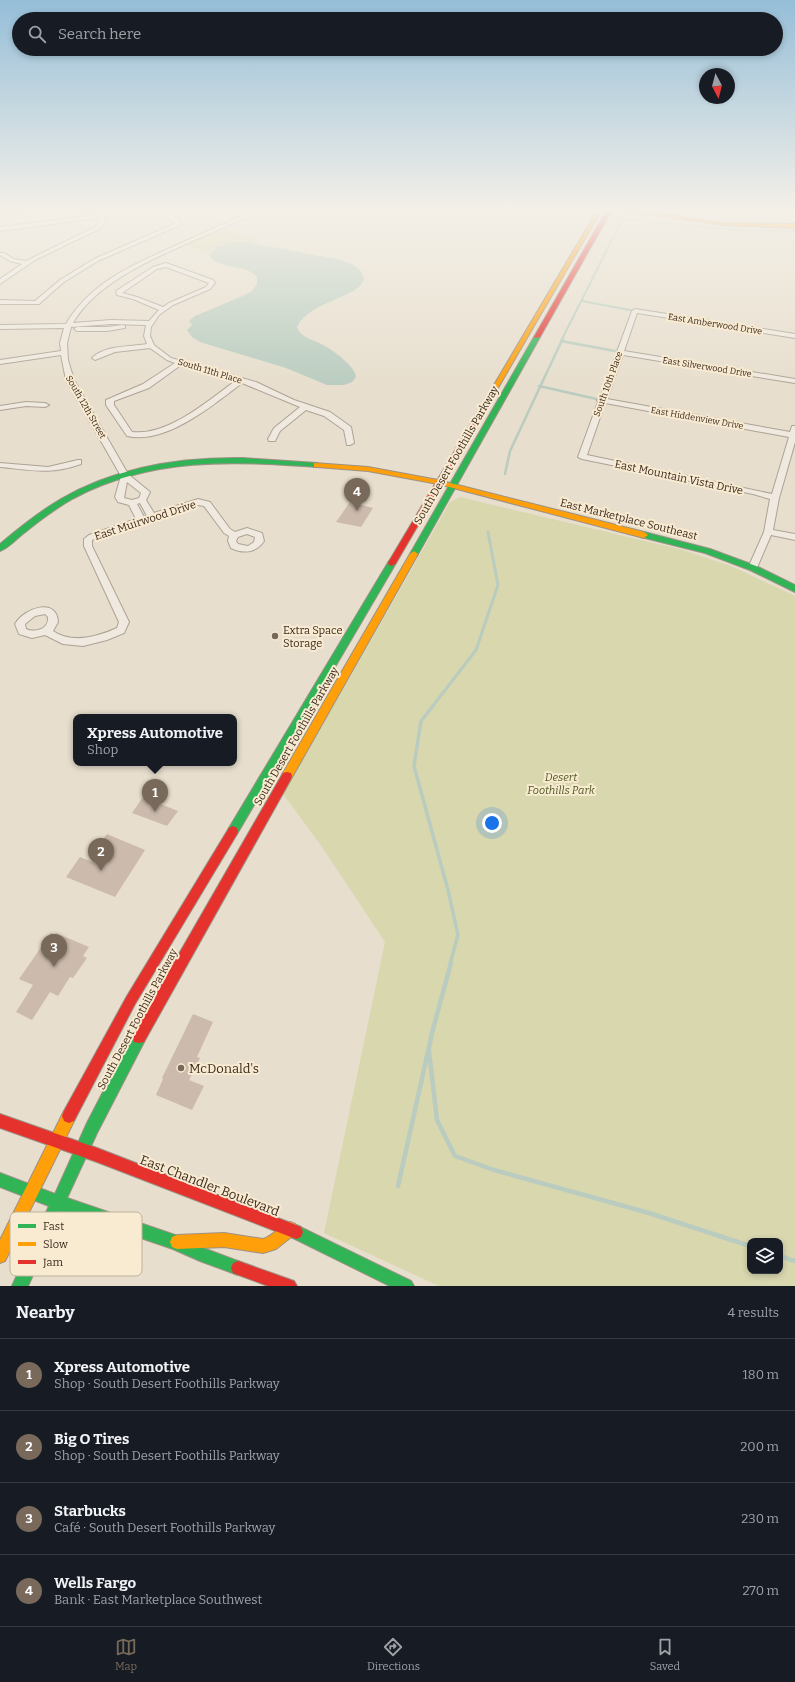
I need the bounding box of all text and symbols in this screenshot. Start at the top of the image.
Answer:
search box [12,12,783,56]
icon: search [26,23,48,45]
text: Search here [58,25,141,43]
north arrow [699,68,735,104]
street label: East Amberwood Drive [667,312,763,336]
street label: South 10th Place [592,350,624,418]
street label: East Silverwood Drive [662,355,752,379]
street label: South 11th Place [177,356,243,386]
street label: South 12th Street [64,374,108,441]
street label: South Desert Foothills Parkway [411,383,502,527]
street label: East Hiddenview Drive [650,405,744,431]
street label: East Mountain Vista Drive [613,458,744,497]
pin: 4 [344,478,370,511]
street label: East Marketplace Southeast [559,496,699,543]
street label: East Muirwood Drive [93,498,198,543]
place label: Extra Space Storage [283,624,342,650]
marker: Extra Space Storage [270,631,280,641]
street label: South Desert Foothills Parkway [251,664,342,808]
popup [73,714,237,766]
text: Xpress Automotive [87,724,223,742]
text: Shop [87,742,118,757]
park label: Desert Foothills Park [527,771,596,797]
pin: 1 [142,779,168,812]
your location [482,813,502,833]
pin: 2 [88,838,114,871]
pin: 3 [41,934,67,967]
street label: South Desert Foothills Parkway [95,946,180,1092]
place label: McDonald's [189,1061,259,1076]
marker: McDonald's [176,1063,186,1073]
street label: East Chandler Boulevard [138,1152,282,1219]
legend [10,1212,142,1276]
text: Fast [43,1220,64,1233]
text: Slow [43,1238,68,1251]
map controls [747,1238,783,1274]
button: layers [747,1238,783,1274]
text: Jam [42,1256,63,1269]
text: Nearby [16,1302,75,1323]
text: 4 results [727,1305,779,1320]
text: Xpress Automotive [54,1358,190,1376]
text: 1 [26,1367,32,1382]
text: 180 m [743,1367,779,1382]
text: Shop · South Desert Foothills Parkway [54,1376,280,1391]
text: Big O Tires [54,1430,129,1448]
text: 2 [25,1439,33,1454]
text: 200 m [740,1439,779,1454]
text: Shop · South Desert Foothills Parkway [54,1448,280,1463]
text: Starbucks [54,1502,126,1520]
text: 3 [25,1511,33,1526]
text: 230 m [741,1511,779,1526]
text: Café · South Desert Foothills Parkway [54,1520,275,1535]
text: Wells Fargo [54,1574,136,1592]
text: 4 [25,1583,33,1598]
text: 270 m [742,1583,779,1598]
text: Bank · East Marketplace Southwest [54,1592,262,1607]
tab: Map [115,1636,137,1673]
tab: Directions [367,1636,420,1673]
tab: Saved [650,1636,680,1673]

